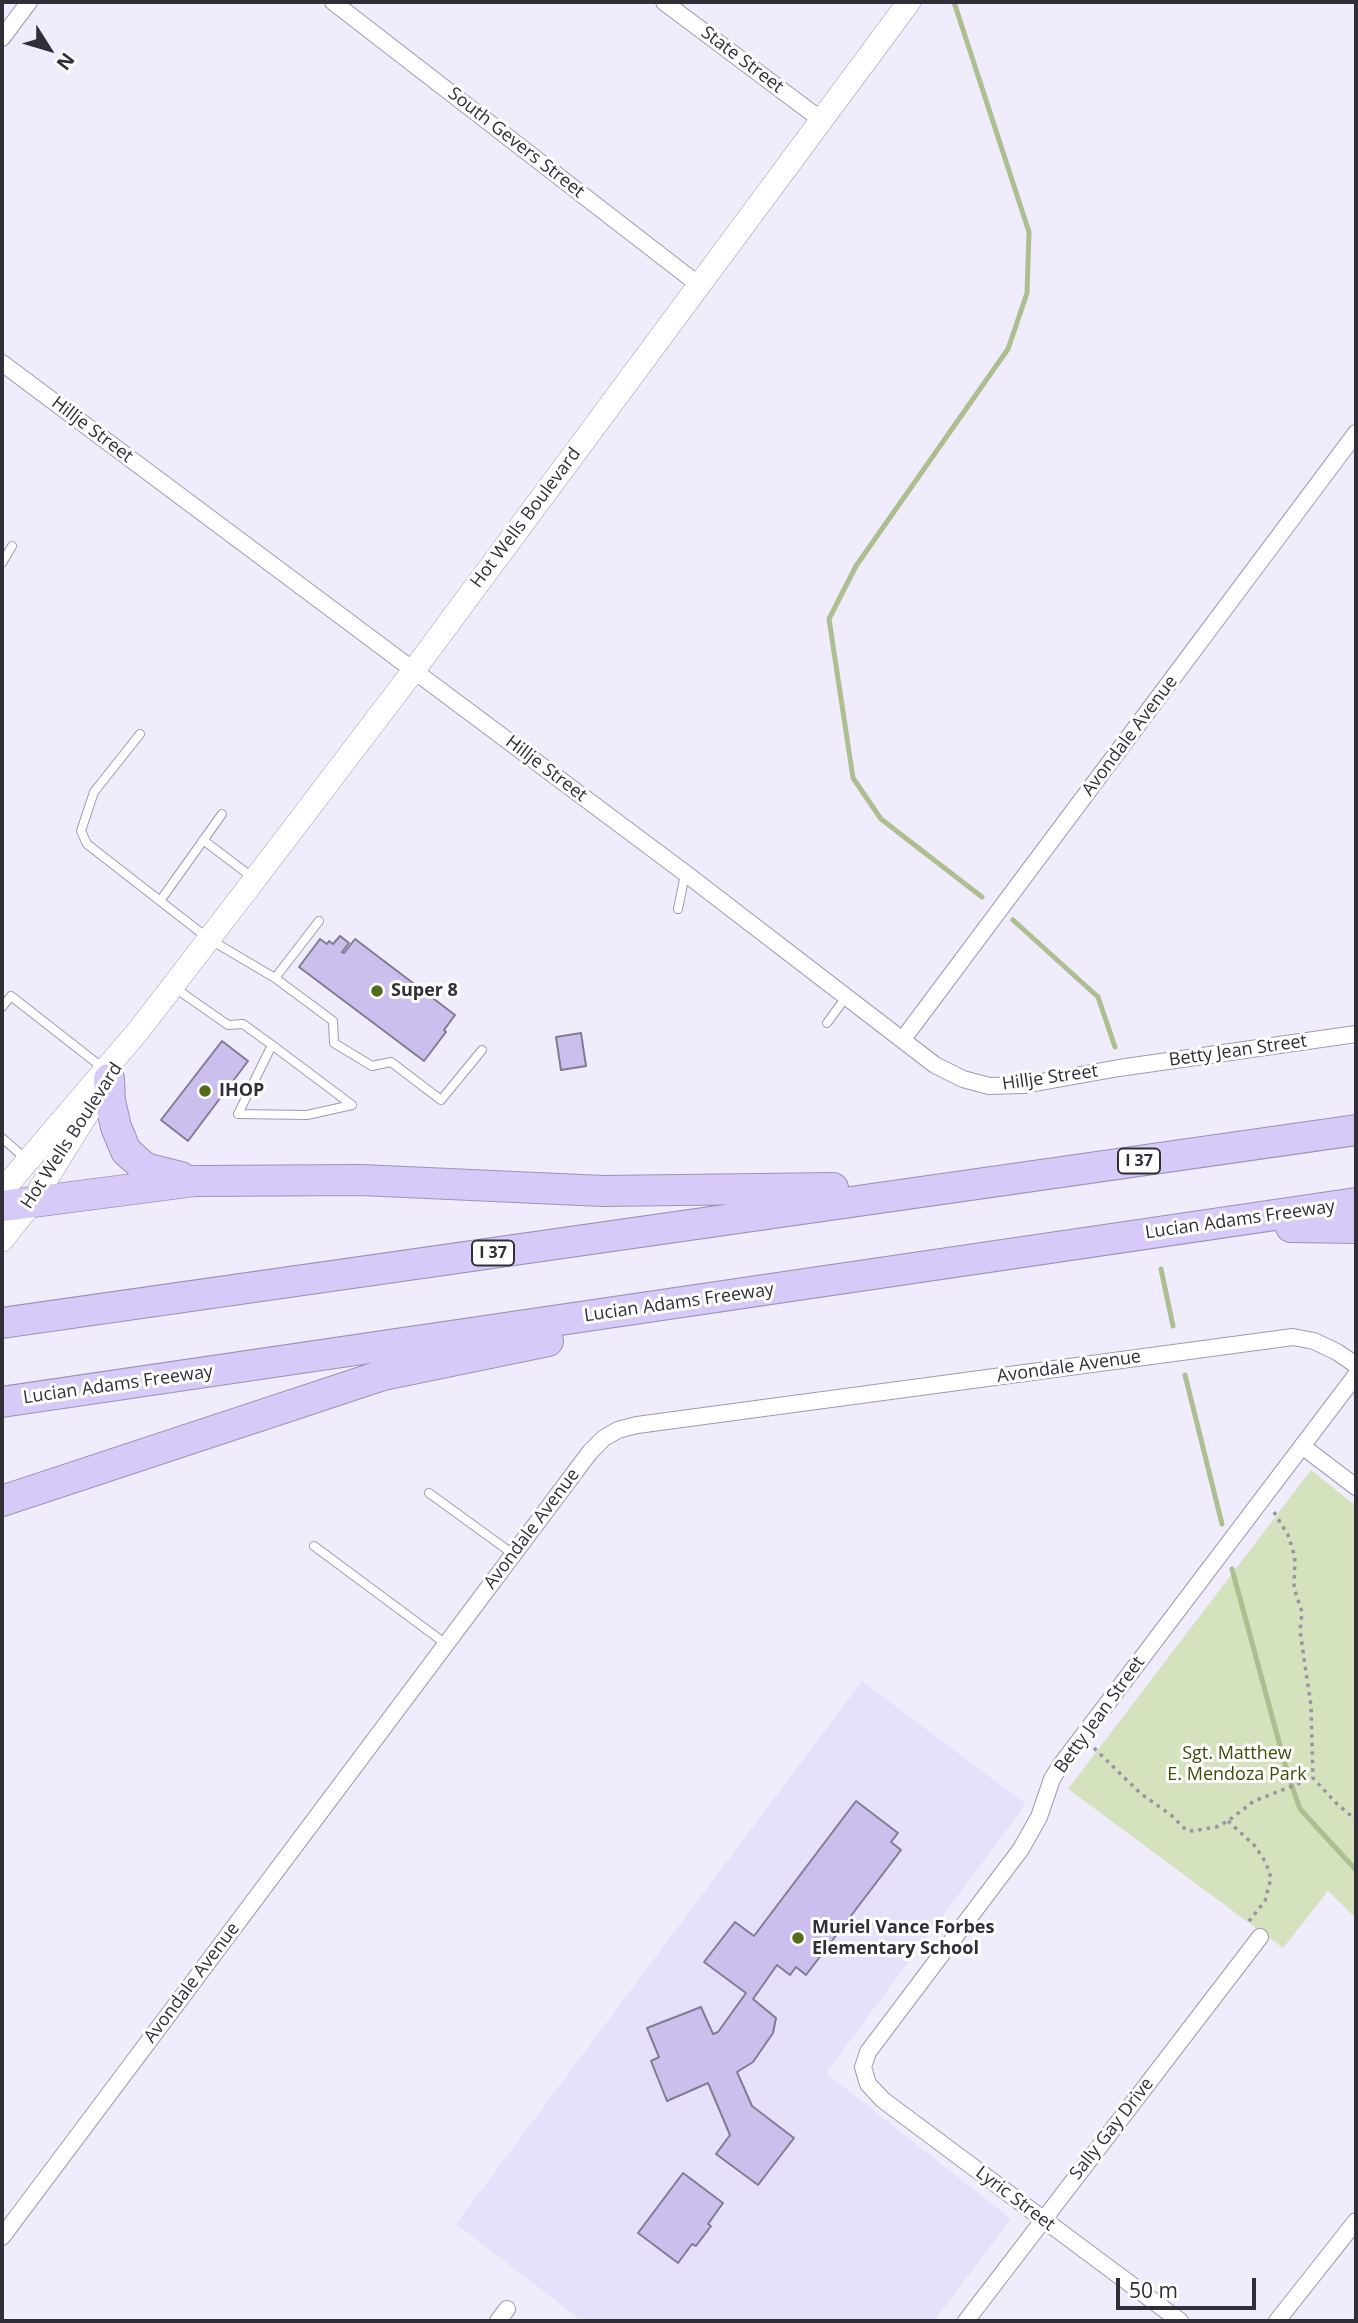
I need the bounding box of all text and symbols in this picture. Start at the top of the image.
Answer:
north arrow [14,14,84,84]
street label: State Street [696,22,788,98]
text: N [51,48,81,76]
street label: South Gevers Street [444,83,588,203]
street label: Hillje Street [47,392,137,468]
street label: Hot Wells Boulevard [466,444,586,592]
street label: Avondale Avenue [1078,672,1182,800]
street label: Hillje Street [501,731,591,807]
place label: Super 8 [391,980,458,1002]
marker: Super 8 [369,983,385,999]
street label: Betty Jean Street [1168,1031,1308,1071]
street label: Hot Wells Boulevard [17,1059,127,1213]
street label: Hillje Street [1001,1061,1099,1095]
place label: IHOP [219,1080,264,1102]
marker: IHOP [197,1083,213,1099]
road number: I 37 [1118,1148,1160,1174]
street label: Lucian Adams Freeway [1144,1196,1336,1244]
road number: I 37 [472,1240,514,1266]
street label: Lucian Adams Freeway [583,1279,775,1327]
street label: Avondale Avenue [996,1346,1142,1388]
street label: Lucian Adams Freeway [22,1361,214,1409]
street label: Avondale Avenue [480,1465,584,1593]
street label: Betty Jean Street [1050,1652,1150,1778]
park label: Sgt. Matthew E. Mendoza Park [1167,1743,1307,1786]
place label: Muriel Vance Forbes Elementary School [812,1917,994,1960]
street label: Avondale Avenue [140,1919,244,2047]
marker: Muriel Vance Forbes Elementary School [790,1930,806,1946]
street label: Sally Gay Drive [1065,2074,1159,2184]
street label: Lyric Street [971,2162,1059,2236]
scale bar [1120,2264,1260,2308]
text: 50 m [1129,2276,1178,2304]

